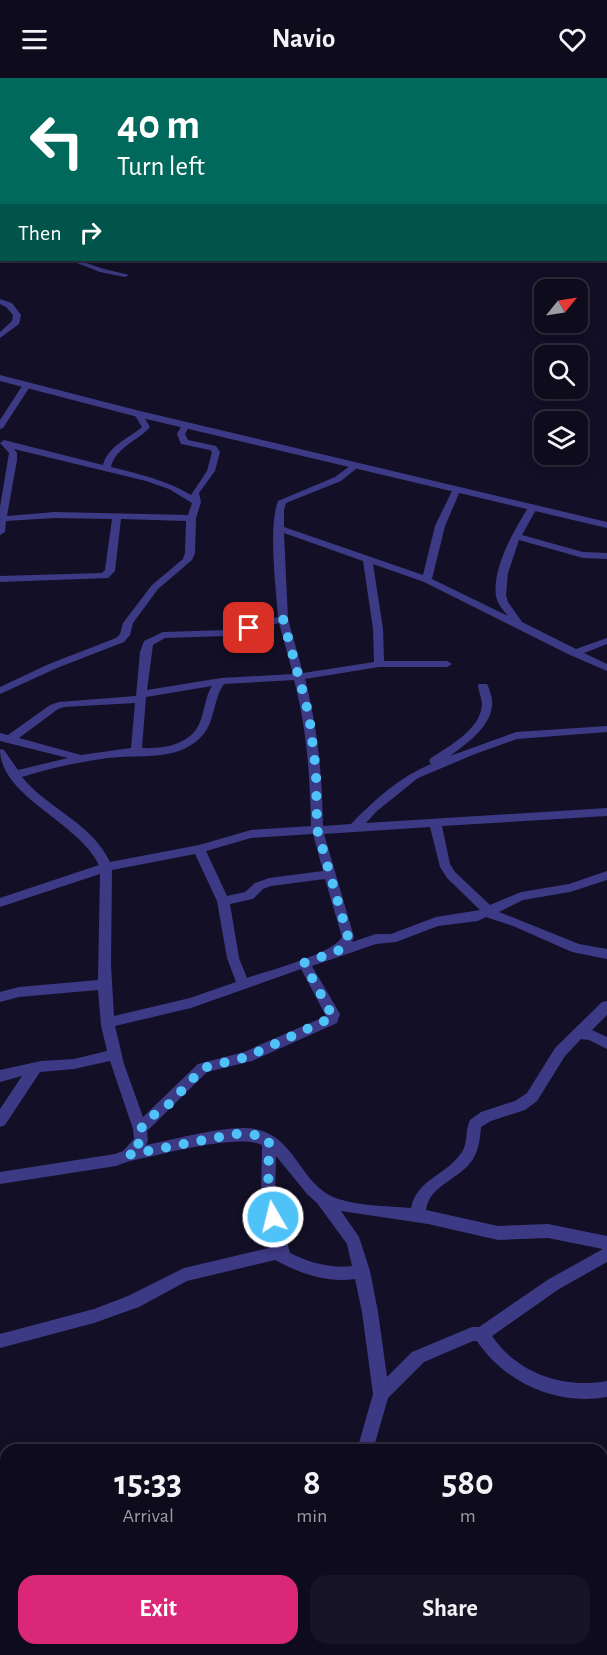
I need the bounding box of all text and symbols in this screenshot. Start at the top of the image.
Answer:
icon: menu [18,23,51,56]
icon: heart [556,23,589,56]
text: Navio [272,25,335,52]
icon: left [18,102,96,180]
text: 40 m [117,104,200,146]
text: Turn left [117,153,205,180]
icon: right [74,216,107,249]
text: Then [18,222,62,244]
north arrow [534,279,588,333]
map controls [534,279,588,465]
button: search [534,345,588,399]
button: layers [534,411,588,465]
pin [223,602,274,653]
icon: arrive [232,611,265,644]
position arrow [241,1185,305,1249]
text: 15:33 [114,1465,182,1501]
text: 8 [303,1465,321,1501]
text: 580 [442,1465,494,1501]
text: Arrival [122,1506,174,1526]
text: min [296,1506,327,1526]
text: m [460,1506,476,1526]
button: Exit [18,1575,298,1644]
button: Share [310,1575,590,1644]

